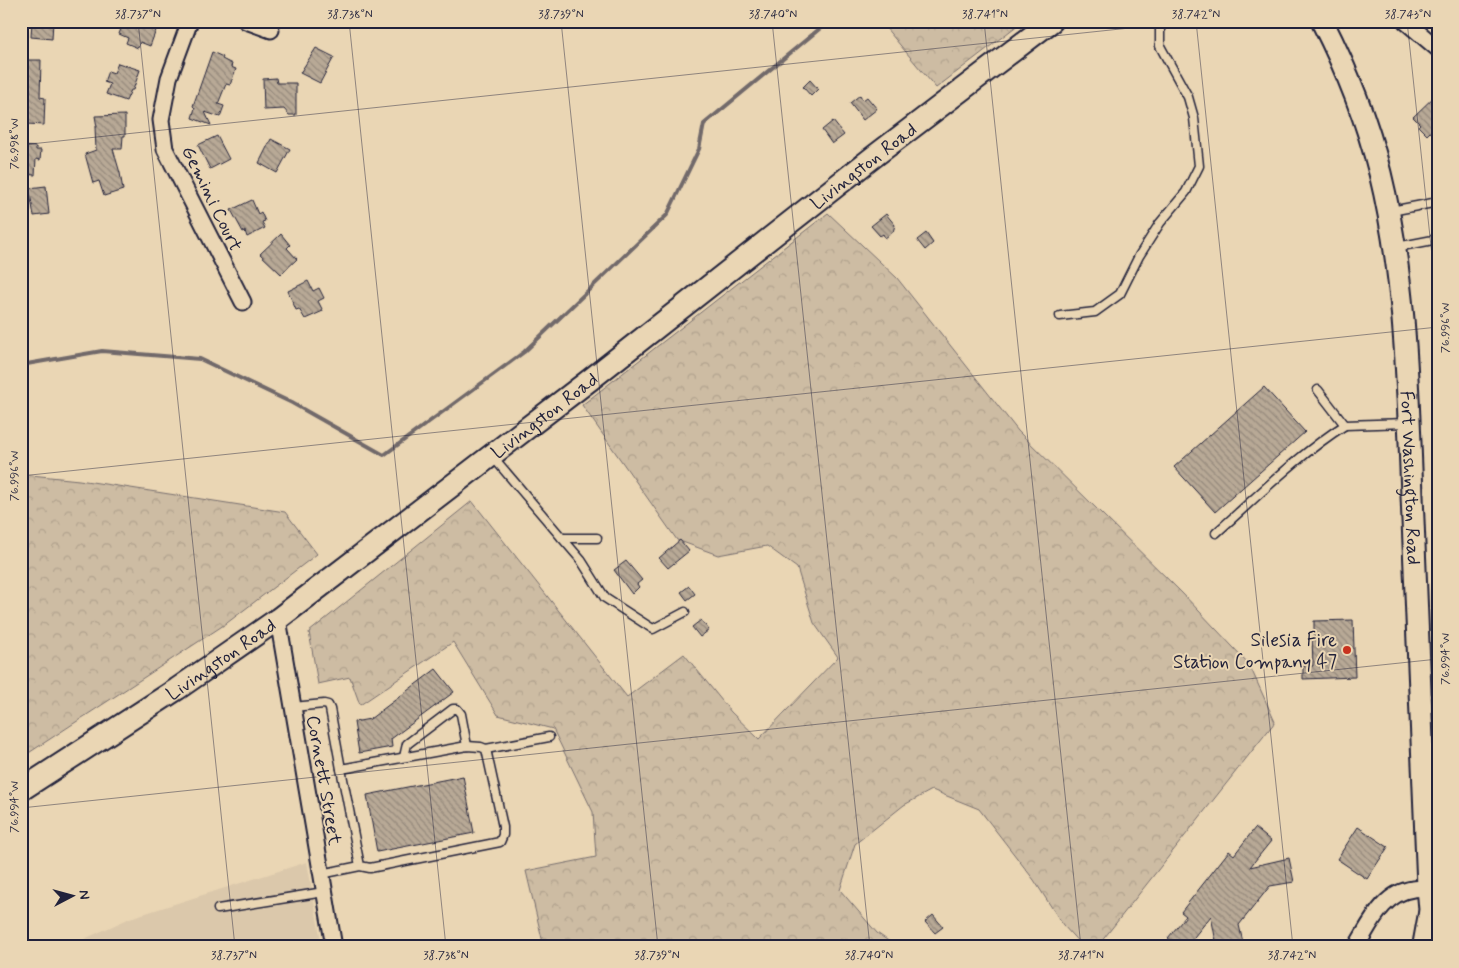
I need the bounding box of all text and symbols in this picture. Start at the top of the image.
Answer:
text: 38.737°N [115,7,161,23]
text: 38.738°N [327,7,373,23]
text: 38.739°N [538,7,584,23]
text: 38.740°N [749,7,797,23]
text: 38.741°N [962,7,1008,23]
text: 38.742°N [1172,7,1220,23]
text: 38.743°N [1385,7,1431,23]
street label: Livingston Road [806,117,922,216]
text: 76.998°W [7,118,23,170]
street label: Gemini Court [175,142,248,256]
text: 76.996°W [1438,303,1454,353]
street label: Livingston Road [486,367,604,465]
street label: Fort Washington Road [1394,390,1426,565]
text: 76.996°W [7,451,23,501]
street label: Livingston Road [162,613,281,707]
place label: Silesia Fire Station Company 47 [1173,628,1337,675]
text: 76.994°W [1438,633,1454,685]
marker: Silesia Fire Station Company 47 [1341,644,1353,656]
street label: Cornett Street [300,713,347,847]
text: 76.994°W [7,781,23,833]
north arrow [48,870,98,920]
text: N [74,889,93,900]
text: 38.737°N [211,948,257,964]
text: 38.738°N [423,948,469,964]
text: 38.739°N [634,948,680,964]
text: 38.740°N [845,948,893,964]
text: 38.741°N [1058,948,1104,964]
text: 38.742°N [1268,948,1316,964]

